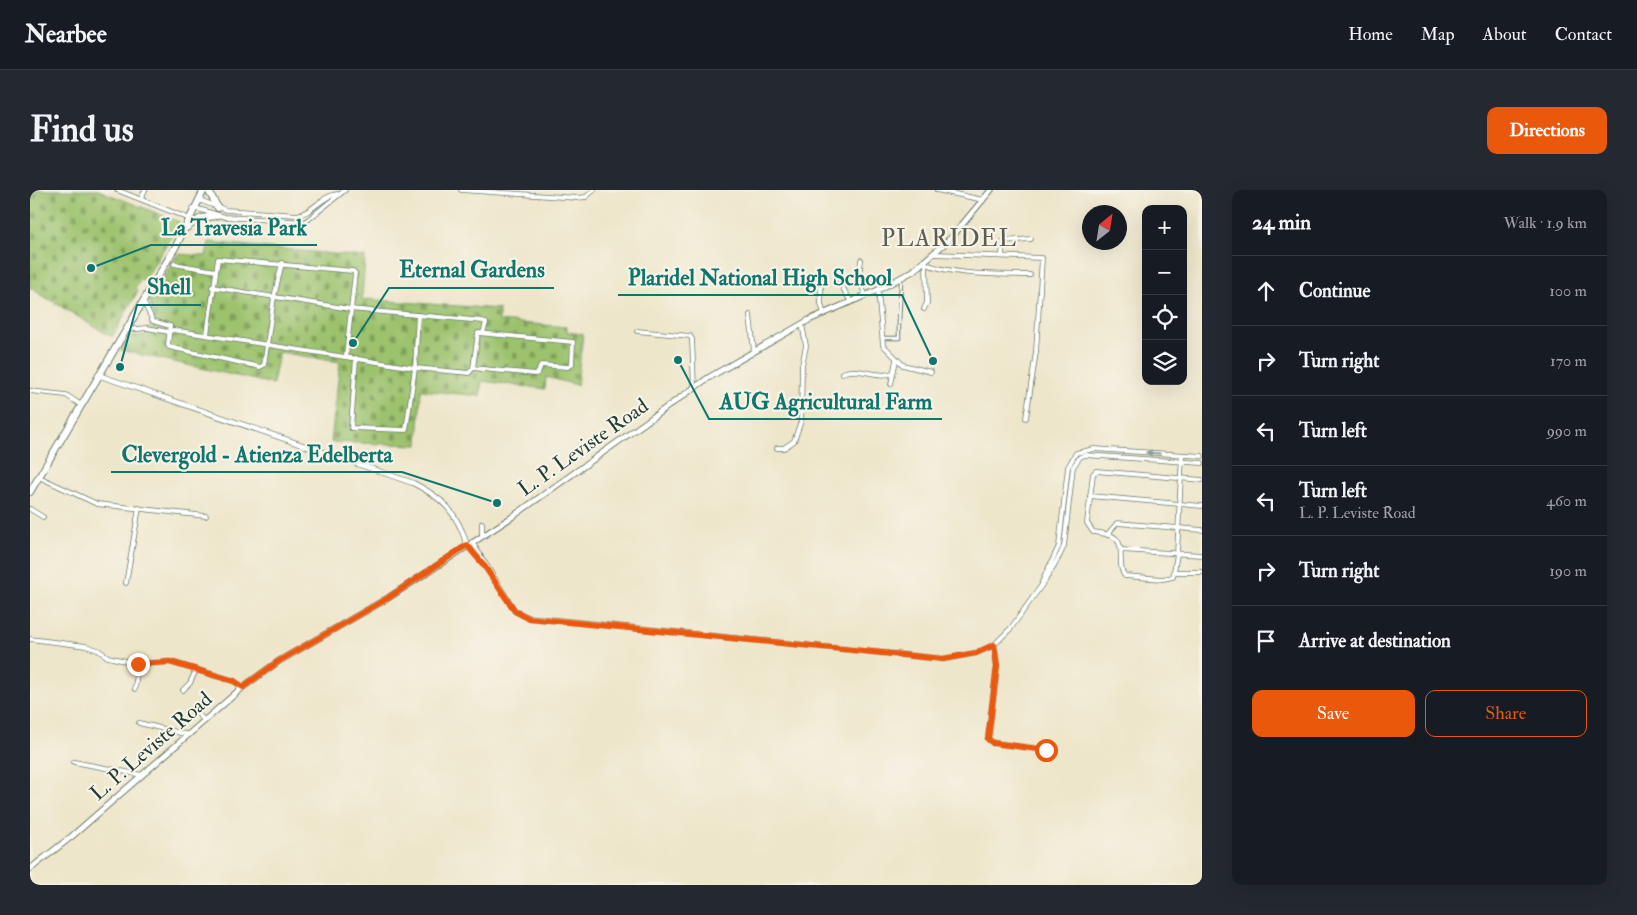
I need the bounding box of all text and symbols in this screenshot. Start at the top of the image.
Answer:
text: Nearbee [25,19,107,50]
text: Home [1348,23,1393,46]
text: Map [1421,23,1455,46]
text: About [1483,23,1527,46]
text: Contact [1555,23,1612,46]
button: Directions [1487,107,1607,154]
text: Find us [30,108,134,152]
north arrow [1082,205,1127,250]
map controls [1142,205,1187,385]
button: + [1142,205,1187,250]
callout: La Travesia Park [151,208,317,245]
text: 24 min [1252,209,1311,236]
text: Walk · 1.9 km [1504,213,1587,233]
text: La Travesia Park [161,214,307,242]
district label: PLARIDEL [881,223,1017,254]
button: − [1142,250,1187,295]
callout: Eternal Gardens [389,251,554,288]
text: Eternal Gardens [399,256,545,284]
callout: Plaridel National High School [618,258,902,295]
text: Plaridel National High School [628,264,893,293]
callout: Shell [137,268,201,305]
text: Shell [147,273,191,301]
icon: ahead [1252,277,1280,305]
text: Continue [1299,279,1370,303]
text: 100 m [1549,281,1587,301]
button: locate [1142,295,1187,340]
button: layers [1142,340,1187,385]
icon: right [1252,347,1280,375]
text: Turn right [1299,349,1379,373]
text: 170 m [1550,351,1587,371]
callout: AUG Agricultural Farm [709,382,942,419]
text: AUG Agricultural Farm [719,388,933,417]
street label: L. P. Leviste Road [513,392,654,502]
icon: left [1252,417,1280,445]
text: Turn left [1299,419,1367,443]
text: 990 m [1547,421,1587,441]
callout: Clevergold - Atienza Edelberta [111,435,402,472]
text: Clevergold - Atienza Edelberta [121,441,394,470]
one-way arrow [1145,449,1161,457]
text: Turn left [1299,479,1367,503]
icon: left [1252,487,1280,515]
text: 460 m [1546,491,1587,511]
text: L. P. Leviste Road [1299,503,1416,523]
icon: right [1252,557,1280,585]
text: Turn right [1299,559,1379,583]
text: 190 m [1549,561,1587,581]
icon: arrive [1252,627,1280,655]
text: Arrive at destination [1299,629,1451,653]
route end [127,653,150,676]
street label: L. P. Leviste Road [85,686,218,807]
button: Save [1252,690,1415,737]
button: Share [1425,690,1587,737]
route start [1035,739,1058,762]

